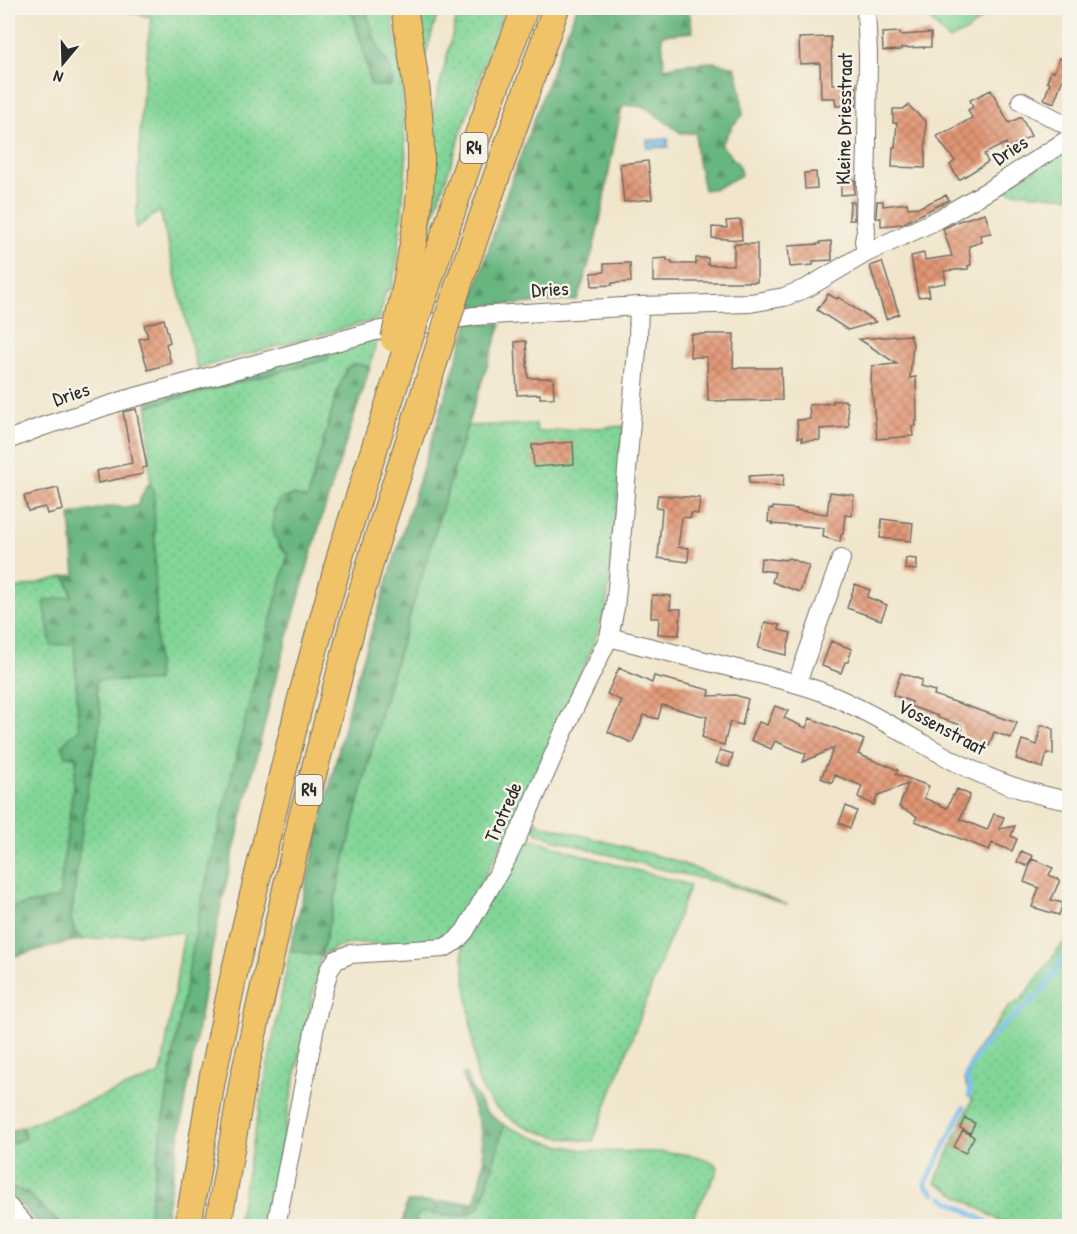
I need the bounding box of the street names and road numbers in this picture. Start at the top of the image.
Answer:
street label: Kleine Driesstraat [829,52,858,185]
street label: Dries [987,128,1033,171]
road number: R4 [460,133,488,163]
street label: Dries [531,274,570,303]
street label: Dries [49,375,93,412]
street label: Vossenstraat [893,692,992,762]
road number: R4 [296,775,322,805]
street label: Trotrede [477,777,528,846]

